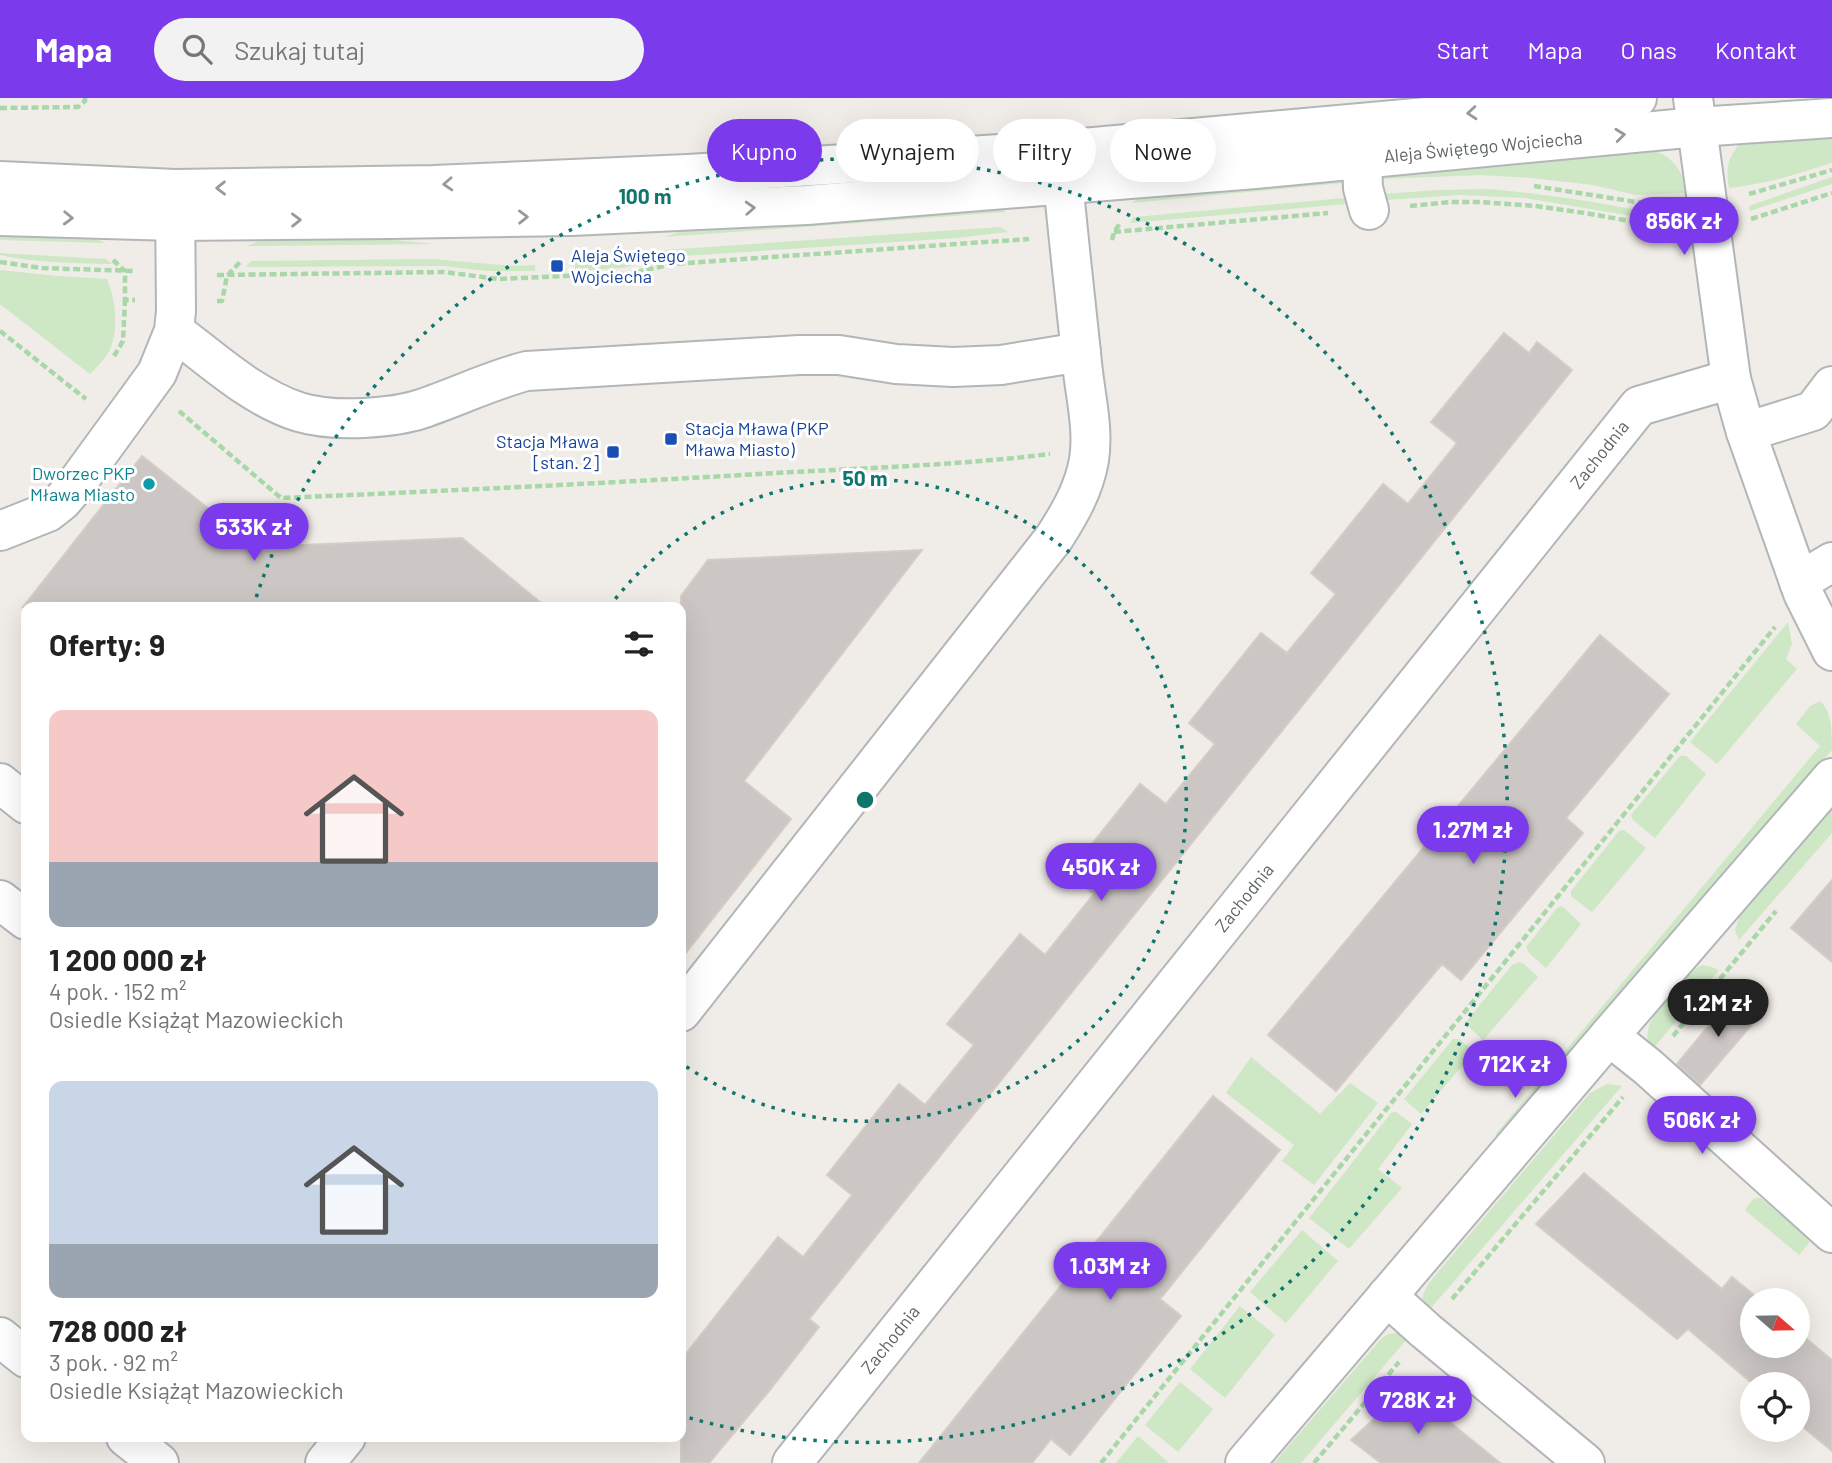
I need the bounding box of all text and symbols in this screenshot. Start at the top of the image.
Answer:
search box [154,18,644,81]
text: Mapa [35,29,112,69]
icon: search [178,30,216,68]
text: Szukaj tutaj [234,34,365,65]
text: Start [1437,35,1489,64]
text: Mapa [1527,35,1582,64]
text: O nas [1620,35,1677,64]
text: Kontakt [1715,35,1797,64]
one-way arrow [1466,105,1477,120]
chip: Kupno [707,119,822,182]
chip: Wynajem [836,119,979,182]
chip: Filtry [993,119,1096,182]
chip: Nowe [1110,119,1216,182]
street label: Aleja Świętego Wojciecha [1383,126,1583,167]
one-way arrow [1614,128,1626,143]
one-way arrow [443,177,454,192]
one-way arrow [215,180,226,196]
text: 100 m [618,183,672,208]
pin: 856K zł [1619,198,1749,257]
one-way arrow [745,201,756,216]
text: 856K zł [1646,206,1722,234]
one-way arrow [518,209,529,225]
one-way arrow [63,211,74,226]
one-way arrow [291,212,301,228]
place label: Aleja Świętego Wojciecha [571,244,686,287]
marker: Aleja Świętego Wojciecha [549,258,565,274]
street label: Zachodnia [1565,416,1633,493]
place label: Stacja Mława (PKP Mława Miasto) [685,417,829,460]
place label: Stacja Mława [stan. 2] [496,430,599,473]
marker: Stacja Mława (PKP Mława Miasto) [663,431,679,447]
marker: Stacja Mława [stan. 2] [605,444,621,460]
place label: Dworzec PKP Mława Miasto [30,462,135,505]
text: 50 m [842,465,888,490]
marker: Dworzec PKP Mława Miasto [141,476,157,492]
pin: 533K zł [189,504,319,563]
text: 533K zł [216,512,292,540]
icon: filters [620,625,658,663]
text: Oferty: 9 [49,626,165,662]
icon: home [291,756,417,882]
centre of rings [853,788,877,812]
pin: 1.27M zł [1401,806,1545,866]
text: 1.27M zł [1433,815,1513,843]
pin: 450K zł [1036,844,1166,903]
text: 450K zł [1061,852,1141,880]
street label: Zachodnia [1210,859,1278,936]
text: 1 200 000 zł [49,941,207,977]
text: 4 pok. · 152 m² [49,977,187,1005]
pin: 1.2M zł [1653,979,1783,1039]
text: 1.2M zł [1684,988,1752,1016]
text: Osiedle Książąt Mazowieckich [49,1005,344,1033]
pin: 712K zł [1450,1040,1580,1100]
text: 712K zł [1479,1049,1551,1077]
pin: 506K zł [1637,1096,1767,1156]
text: 506K zł [1663,1105,1741,1133]
icon: home [291,1127,417,1253]
pin: 1.03M zł [1038,1242,1182,1302]
text: 1.03M zł [1070,1251,1150,1279]
north arrow [1740,1288,1810,1358]
map controls [1740,1288,1810,1442]
street label: Zachodnia [856,1301,924,1378]
text: 728 000 zł [49,1312,187,1348]
text: 3 pok. · 92 m² [49,1348,178,1376]
button: locate [1740,1372,1810,1442]
text: Osiedle Książąt Mazowieckich [49,1376,344,1404]
pin: 728K zł [1353,1376,1483,1436]
text: 728K zł [1380,1385,1456,1413]

